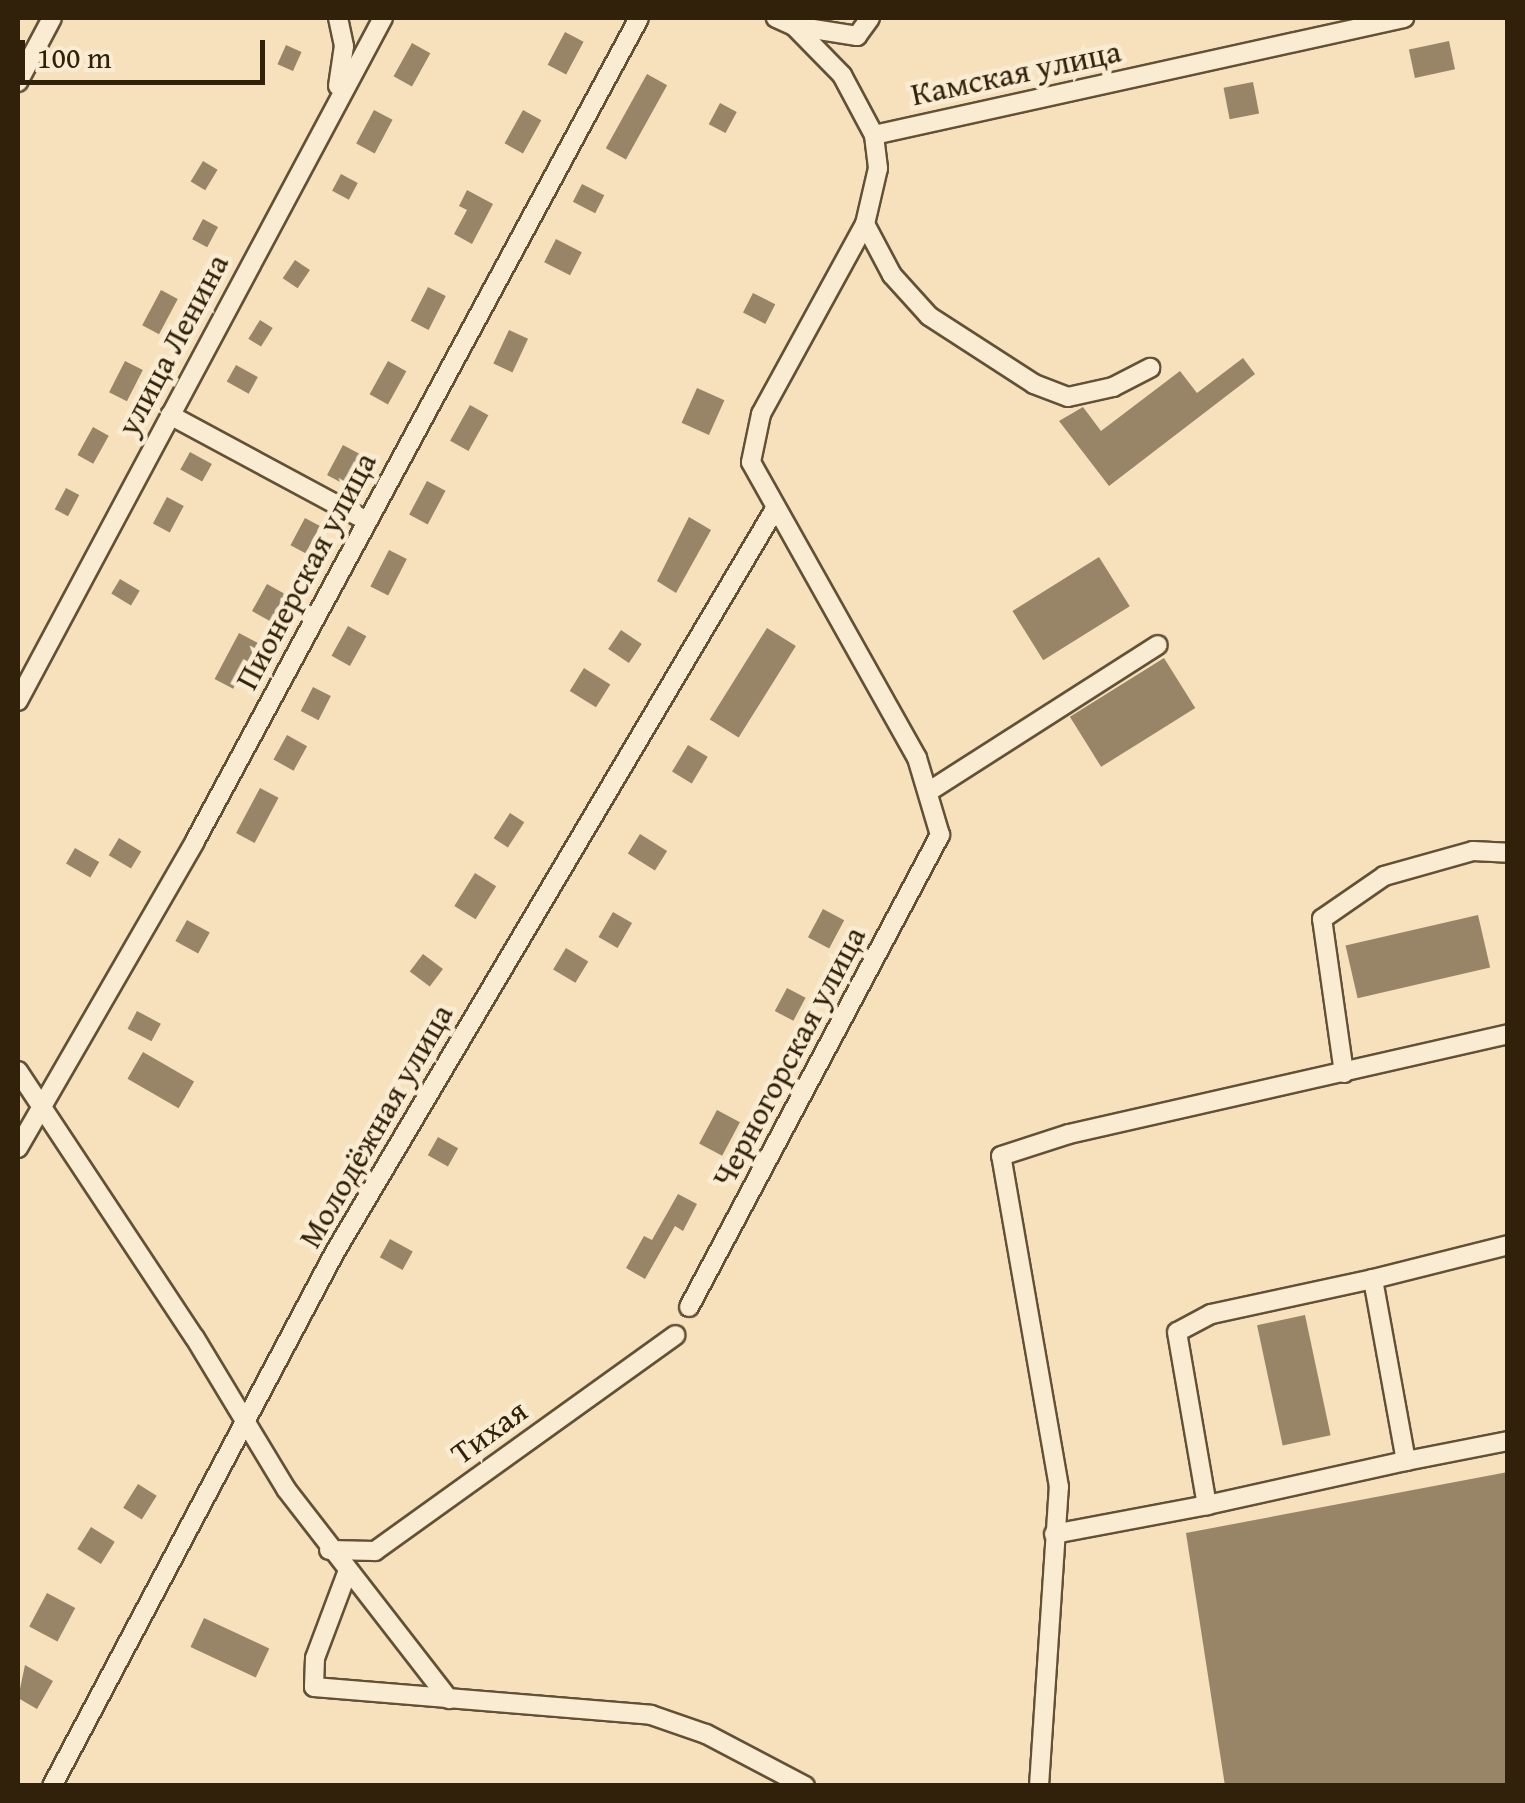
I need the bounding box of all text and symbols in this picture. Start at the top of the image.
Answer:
scale bar [25,20,270,82]
street label: Камская улица [908,32,1124,114]
text: 100 m [37,35,111,79]
street label: улица Ленина [109,248,237,442]
street label: Пионерская улица [227,446,385,696]
street label: Черногорская улица [704,920,874,1194]
street label: Молодёжная улица [291,997,461,1255]
street label: Тихая [443,1392,535,1472]

